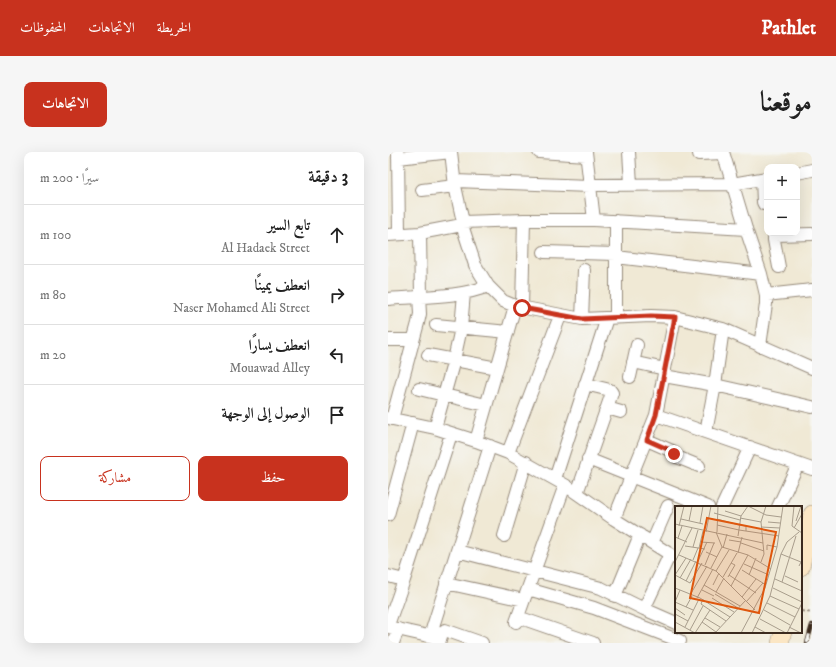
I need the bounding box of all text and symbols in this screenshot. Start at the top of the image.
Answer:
text: Pathlet [761,17,816,40]
text: المحفوظات [20,19,66,37]
text: الاتجاهات [88,19,135,37]
text: الخريطة [157,19,191,37]
button: الاتجاهات [24,82,107,127]
text: موقعنا [760,85,812,120]
map controls [764,164,800,236]
button: + [764,164,800,200]
text: 3 دقيقة [308,166,348,188]
text: سيرًا · 200 m [40,170,99,186]
button: − [764,200,800,236]
text: تابع السير [268,216,310,235]
icon: ahead [326,224,348,246]
text: 100 m [40,227,71,243]
text: Al Hadaek Street [221,240,310,256]
text: انعطف يمينًا [255,276,310,295]
icon: right [326,284,348,306]
text: 80 m [40,287,66,303]
route start [513,299,531,317]
text: Naser Mohamed Ali Street [173,300,310,316]
text: انعطف يسارًا [249,336,310,355]
icon: left [326,344,348,366]
text: 20 m [40,347,66,363]
text: Mouawad Alley [230,360,310,376]
text: الوصول إلى الوجهة [221,404,310,423]
icon: arrive [326,404,348,426]
route end [665,445,683,463]
button: مشاركة [40,456,190,501]
button: حفظ [198,456,348,501]
inset map [675,506,802,633]

